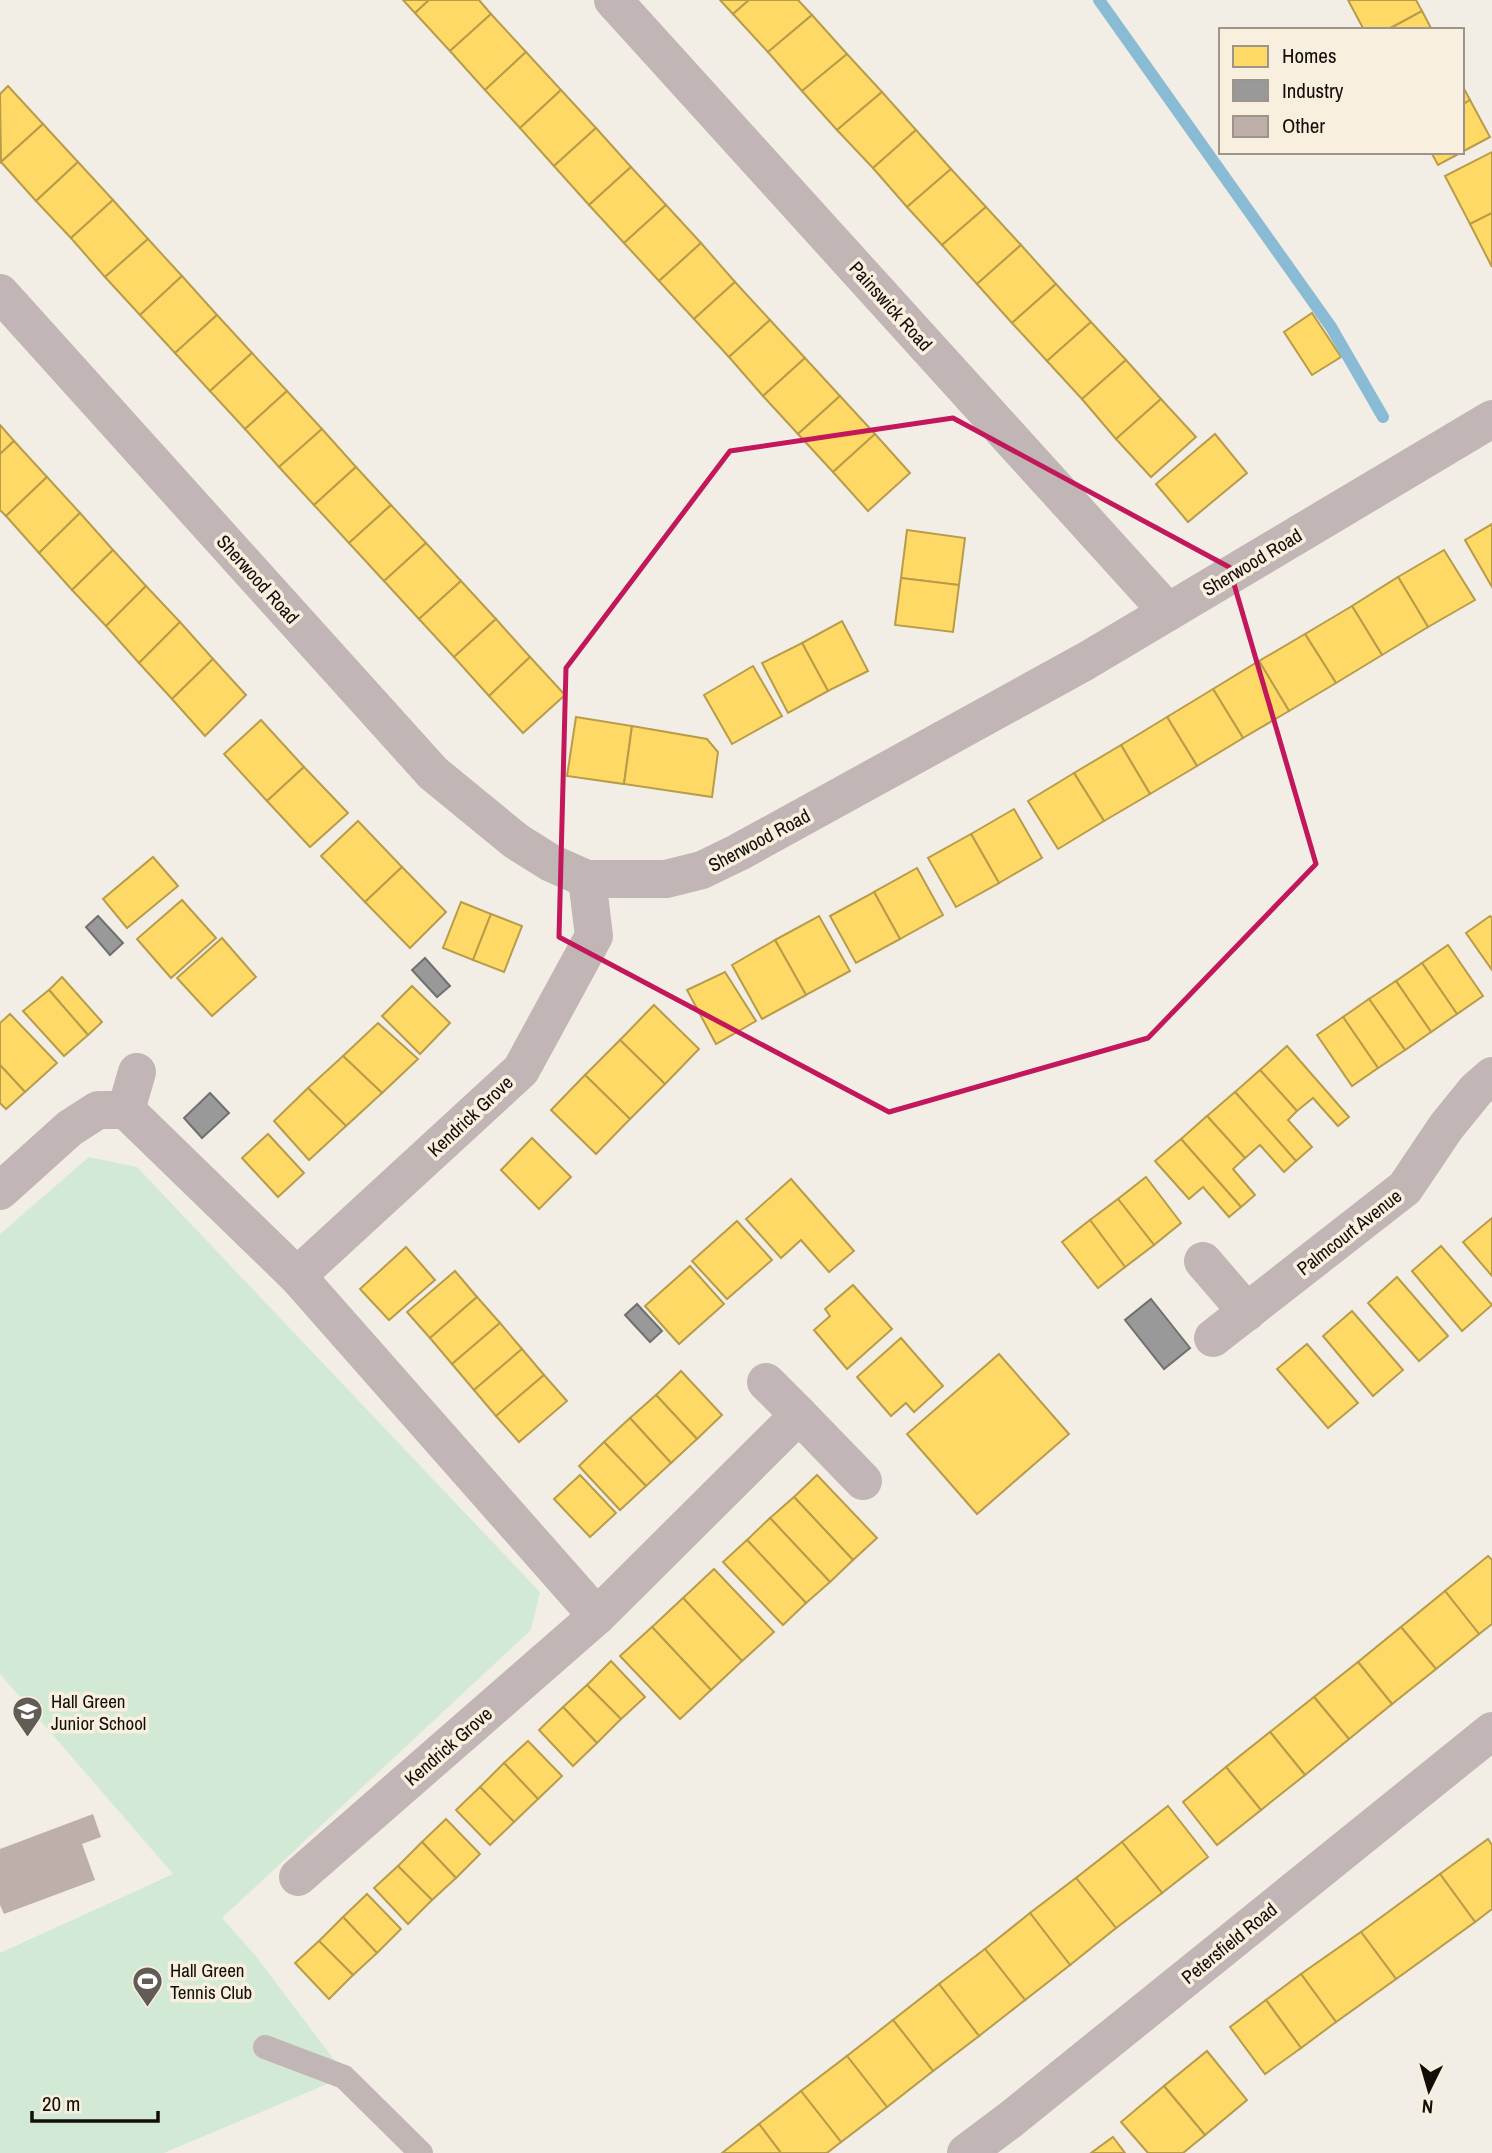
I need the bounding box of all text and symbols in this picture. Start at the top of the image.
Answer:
legend [1219,28,1464,154]
text: Homes [1282,41,1337,70]
text: Industry [1282,76,1344,105]
text: Other [1282,111,1325,140]
street label: Painswick Road [844,255,938,357]
street label: Sherwood Road [1197,522,1307,602]
street label: Sherwood Road [211,529,305,629]
street label: Sherwood Road [704,802,814,878]
street label: Kendrick Grove [422,1070,518,1162]
street label: Palmcourt Avenue [1291,1183,1407,1281]
place label: Hall Green Junior School [51,1688,146,1736]
school or university icon: Hall Green Junior School [11,1695,45,1739]
street label: Kendrick Grove [399,1701,497,1791]
street label: Petersfield Road [1176,1896,1282,1990]
place label: Hall Green Tennis Club [170,1957,252,2005]
sports icon: Hall Green Tennis Club [130,1964,164,2008]
north arrow [1394,2055,1464,2125]
scale bar [32,2080,158,2124]
text: 20 m [42,2089,80,2118]
text: N [1421,2093,1434,2120]

